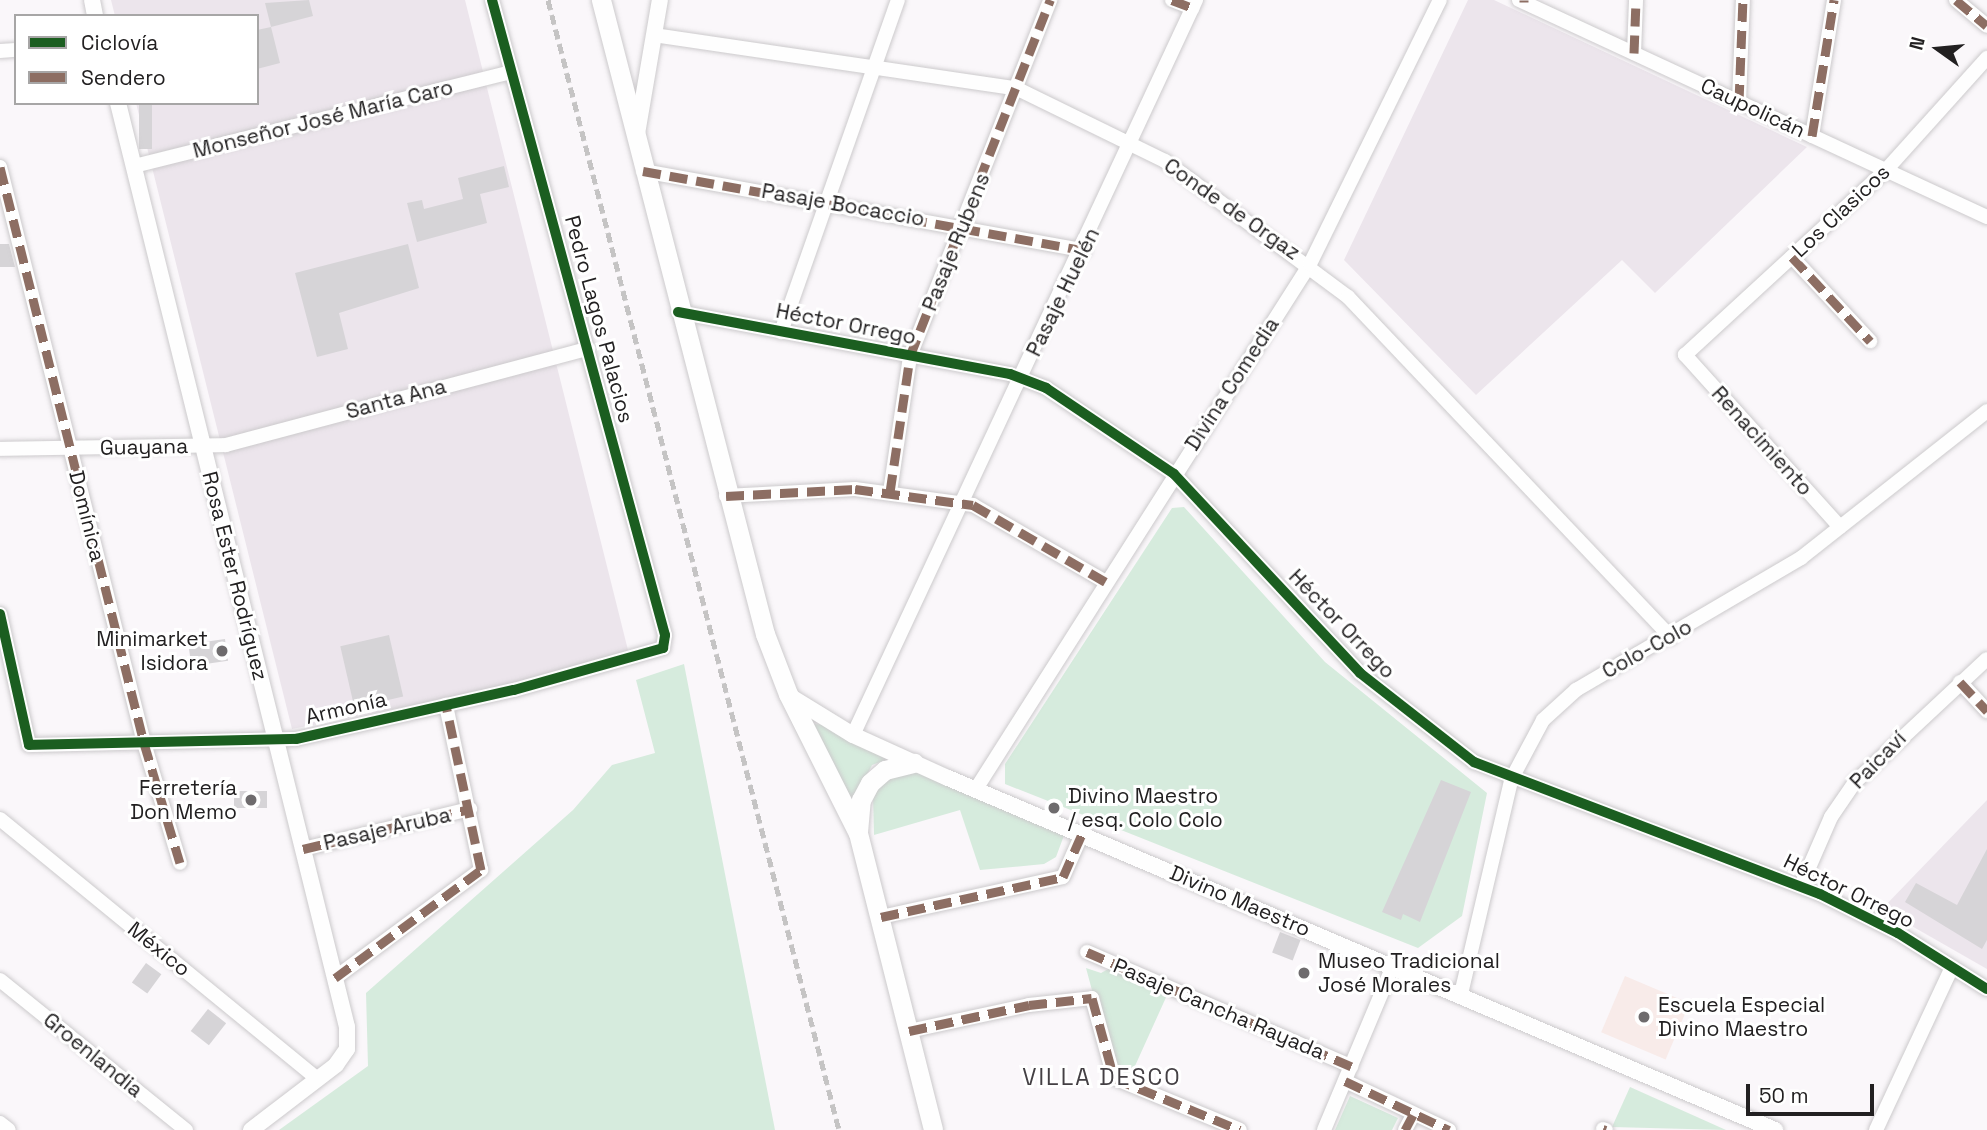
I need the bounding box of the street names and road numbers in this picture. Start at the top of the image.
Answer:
street label: Caupolicán [1697,73,1809,143]
street label: Monseñor José María Caro [190,74,456,164]
street label: Conde de Orgaz [1159,153,1305,265]
street label: Los Clasicos [1787,159,1895,263]
street label: Pasaje Rubens [917,169,995,315]
street label: Pasaje Bocaccio [760,178,926,232]
street label: Pedro Lagos Palacios [559,213,639,425]
street label: Pasaje Huelén [1021,224,1105,360]
street label: Héctor Orrego [774,298,918,350]
street label: Divina Comedia [1180,313,1284,455]
street label: Santa Ana [343,374,449,424]
street label: Renacimiento [1706,381,1818,501]
street label: Guayana [100,434,188,460]
street label: Domínica [64,468,110,564]
street label: Rosa Ester Rodríguez [197,469,273,683]
street label: Héctor Orrego [1284,564,1400,684]
street label: Colo-Colo [1598,614,1696,684]
street label: Armonía [303,686,389,730]
street label: Paicaví [1845,726,1911,794]
street label: Pasaje Aruba [321,802,453,856]
street label: Héctor Orrego [1780,848,1918,934]
street label: Divino Maestro [1166,860,1314,942]
street label: México [123,916,195,982]
street label: Pasaje Cancha Rayada [1110,953,1328,1065]
street label: Groenlandia [38,1007,148,1103]

